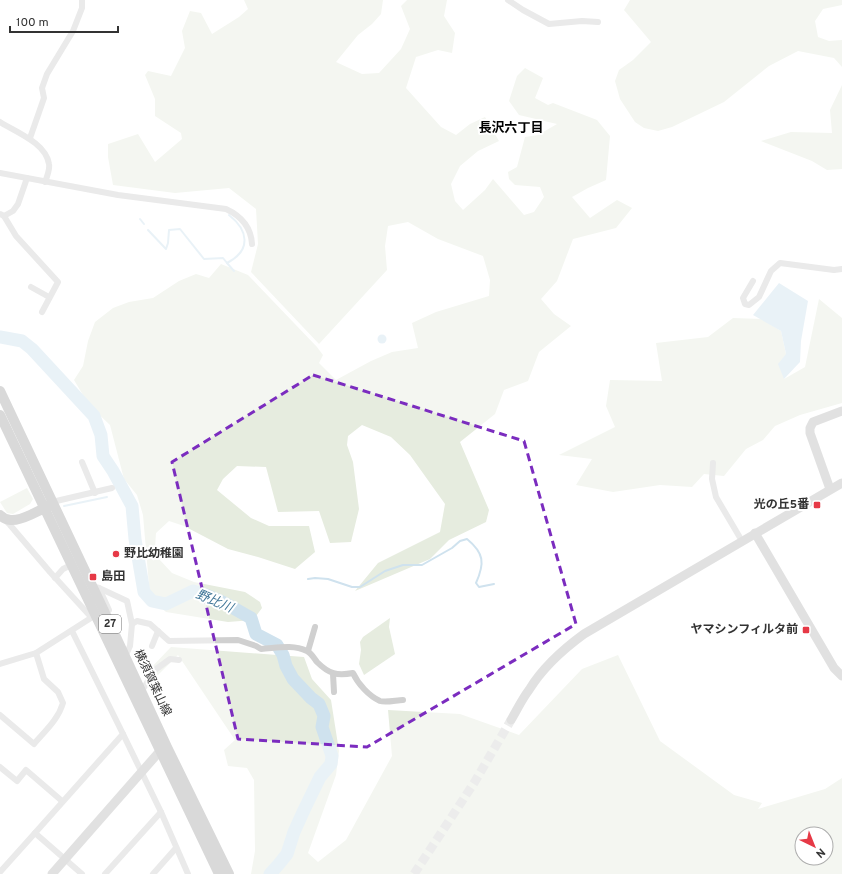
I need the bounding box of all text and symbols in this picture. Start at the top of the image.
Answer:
scale bar [10,8,118,34]
text: 100 m [16,15,49,31]
district label: 長沢六丁目 [478,120,544,137]
place label: 光の丘5番 [754,497,810,513]
marker: 光の丘5番 [812,500,822,510]
place label: 野比幼稚園 [124,546,184,562]
marker: 野比幼稚園 [111,549,121,559]
place label: 島田 [101,569,125,585]
marker: 島田 [88,572,98,582]
water label: 野比川 [193,587,237,618]
road number: 27 [99,615,121,633]
place label: ヤマシンフィルタ前 [691,622,798,638]
marker: ヤマシンフィルタ前 [801,625,811,635]
street label: 横須賀葉山線 [130,647,174,719]
north arrow [794,826,834,866]
text: N [812,845,828,860]

